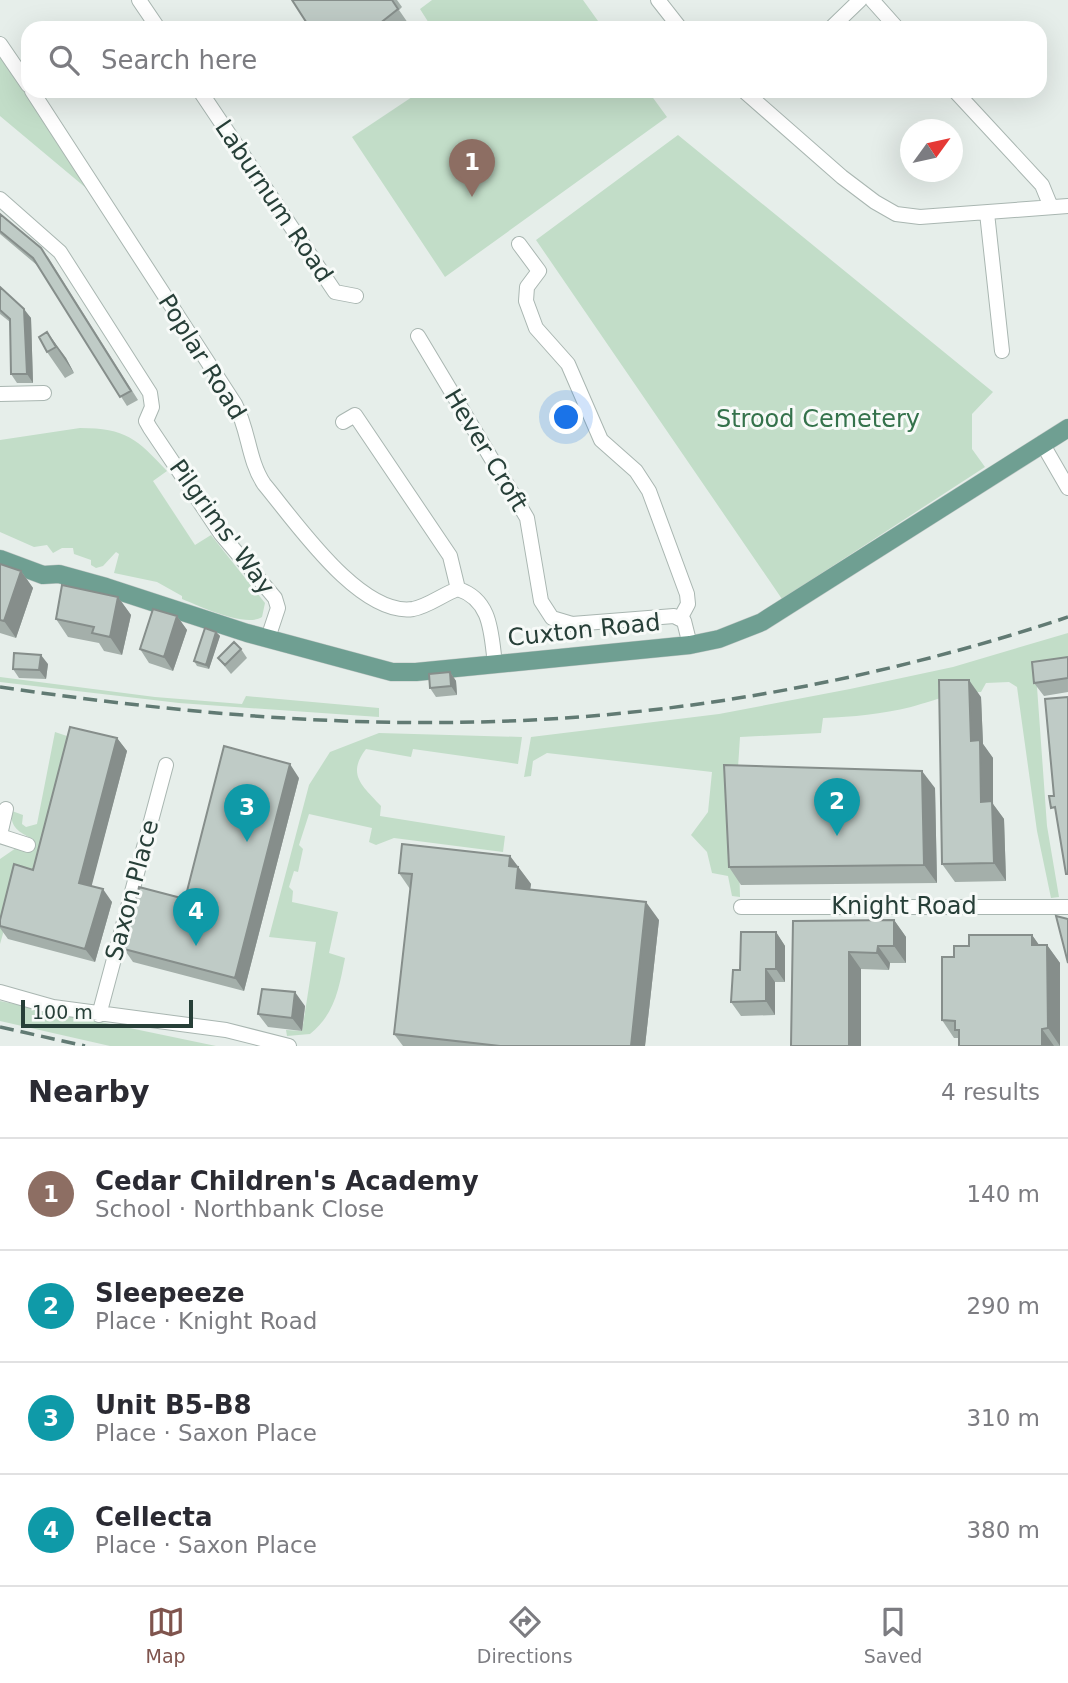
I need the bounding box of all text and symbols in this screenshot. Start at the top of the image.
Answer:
search box [21,21,1047,98]
icon: search [45,41,83,79]
text: Search here [101,45,257,75]
street label: Laburnum Road [209,115,339,287]
north arrow [900,119,963,182]
pin: 1 [449,139,495,197]
street label: Poplar Road [152,289,252,425]
street label: Hever Croft [439,384,533,516]
your location [549,400,583,434]
park label: Strood Cemetery [716,405,920,433]
street label: Pilgrims' Way [164,454,280,600]
street label: Cuxton Road [506,608,662,652]
pin: 2 [814,778,860,836]
pin: 3 [224,784,270,842]
street label: Saxon Place [100,816,164,964]
pin: 4 [173,888,219,946]
street label: Knight Road [831,892,977,920]
scale bar [21,997,192,1029]
text: 100 m [32,1001,93,1023]
text: Nearby [28,1074,150,1109]
text: 4 results [941,1079,1040,1105]
text: Cedar Children's Academy [95,1166,479,1196]
text: 1 [43,1181,59,1207]
text: 140 m [966,1181,1040,1207]
text: School · Northbank Close [95,1196,384,1222]
text: Sleepeeze [95,1278,245,1308]
text: 2 [43,1293,59,1319]
text: 290 m [966,1293,1040,1319]
text: Place · Knight Road [95,1308,317,1334]
text: Unit B5-B8 [95,1390,252,1420]
text: 3 [43,1405,59,1431]
text: 310 m [966,1405,1040,1431]
text: Place · Saxon Place [95,1420,317,1446]
text: Cellecta [95,1502,213,1532]
text: 4 [43,1517,59,1543]
text: 380 m [966,1517,1040,1543]
text: Place · Saxon Place [95,1532,317,1558]
tab: Map [146,1603,186,1667]
tab: Directions [477,1603,573,1667]
tab: Saved [864,1603,922,1667]

